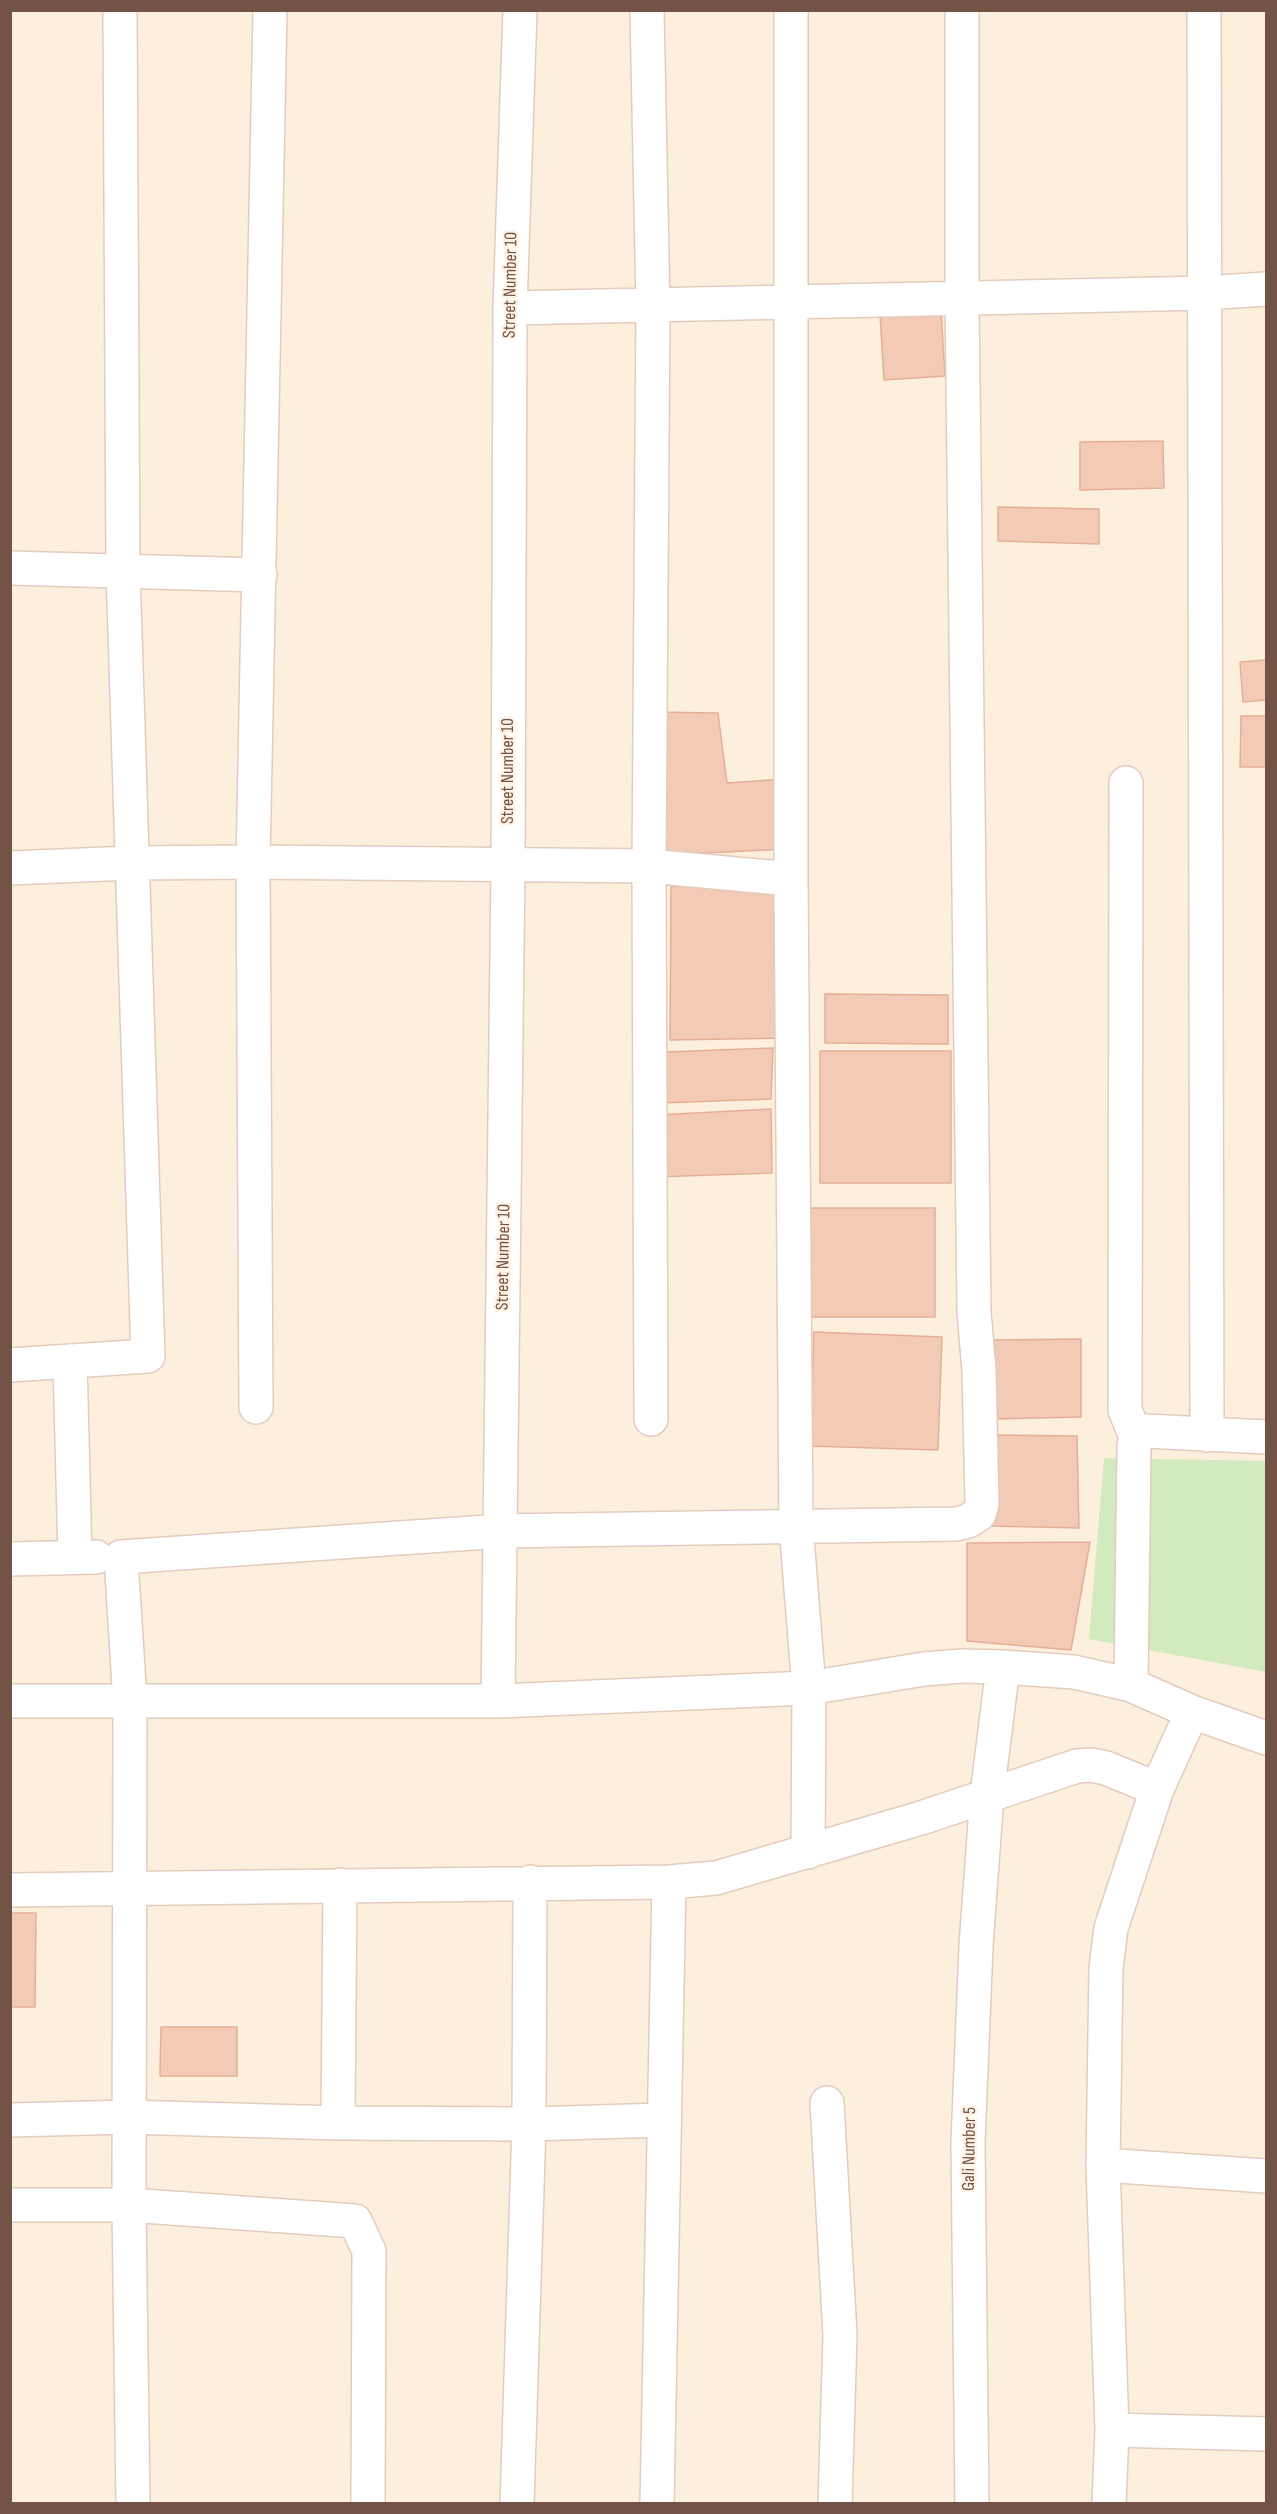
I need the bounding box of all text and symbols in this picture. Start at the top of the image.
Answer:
street label: Street Number 10 [499,232,523,338]
street label: Street Number 10 [497,718,519,824]
street label: Street Number 10 [492,1204,516,1310]
street label: Gali Number 5 [958,2107,982,2191]

